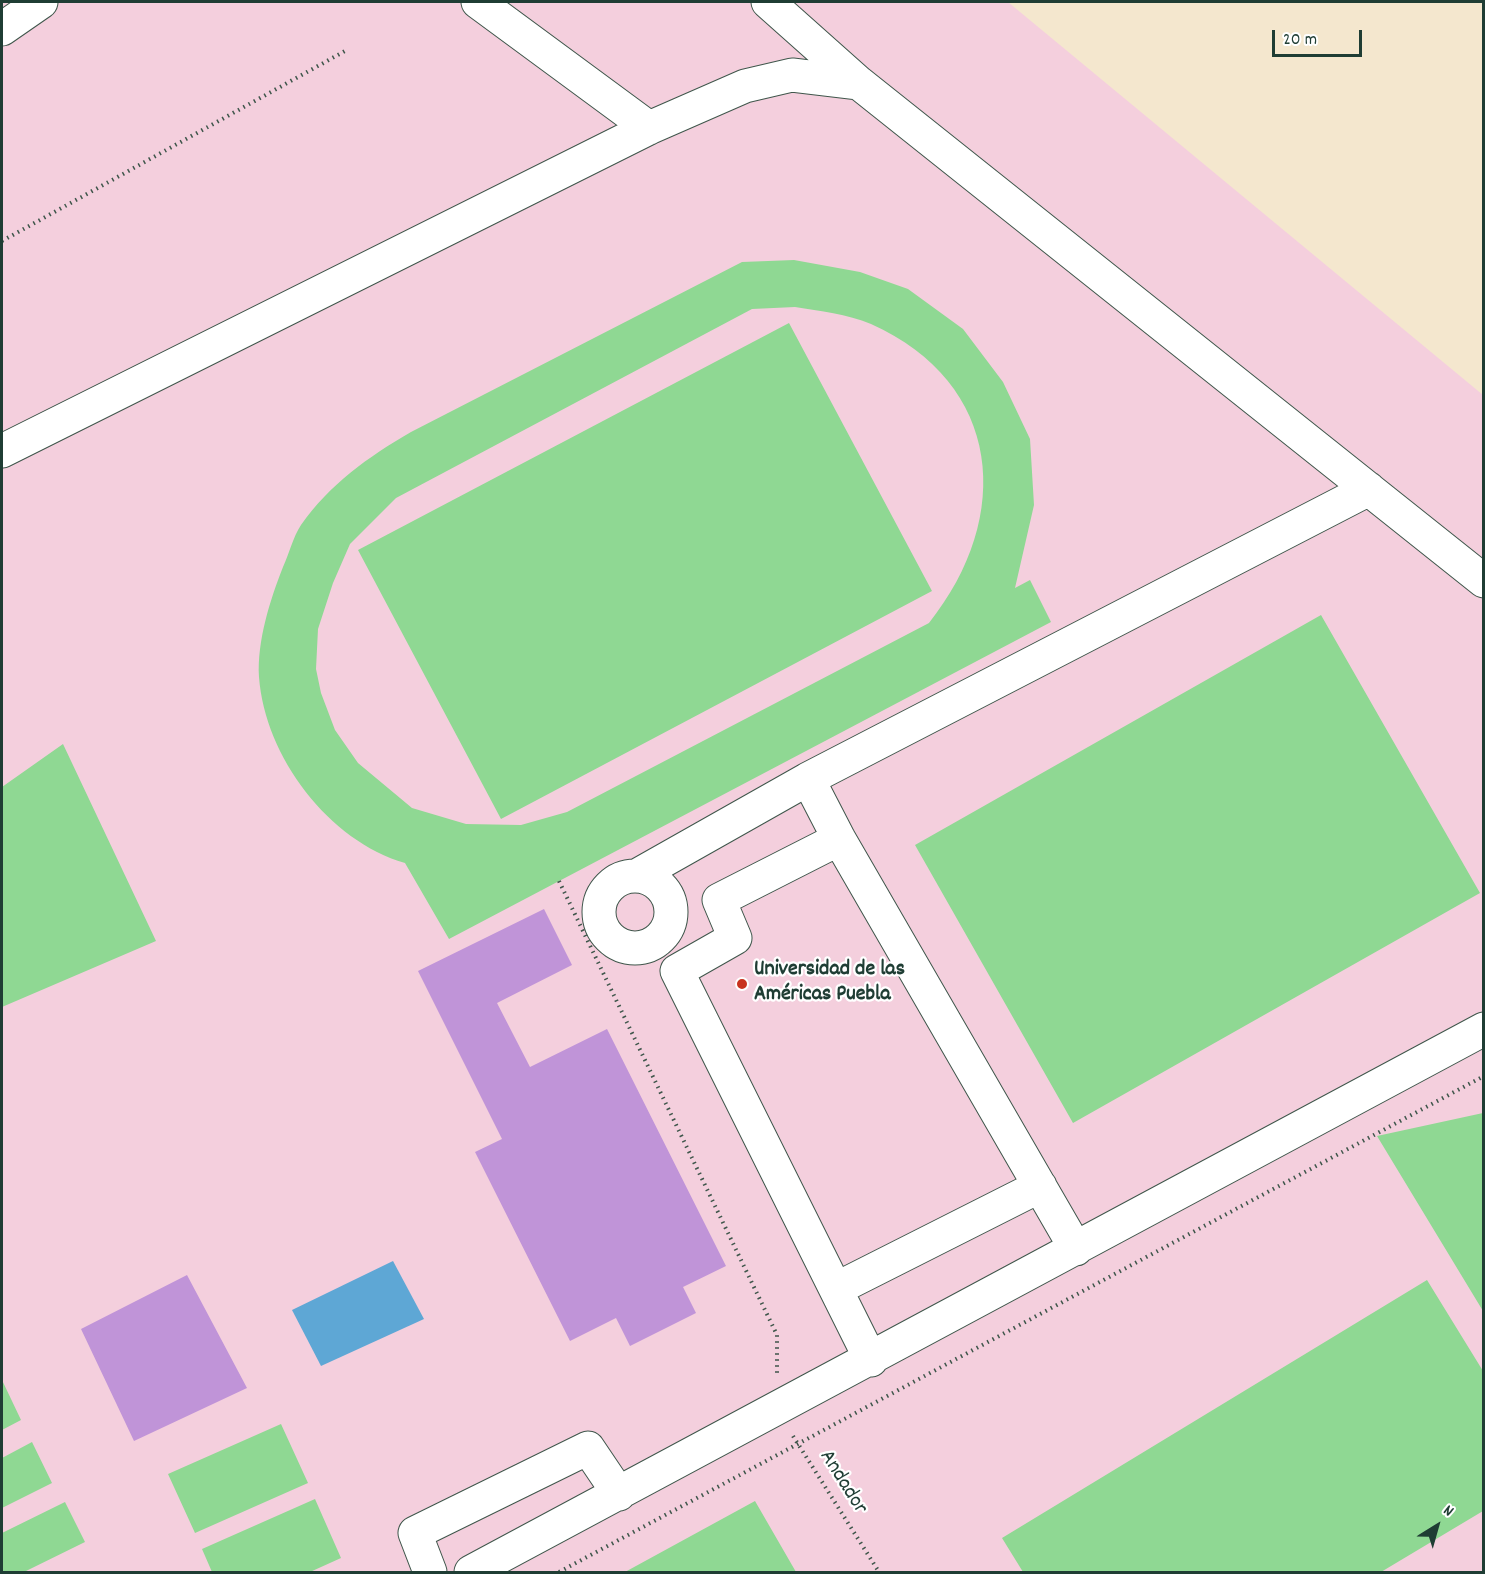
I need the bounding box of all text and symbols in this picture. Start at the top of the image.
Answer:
scale bar [1275,18,1365,56]
text: 20 m [1283,28,1317,53]
place label: Universidad de las Américas Puebla [754,958,905,1010]
marker: Universidad de las Américas Puebla [735,977,749,991]
street label: Andador [812,1446,872,1520]
north arrow [1407,1496,1467,1556]
text: N [1438,1500,1458,1523]

